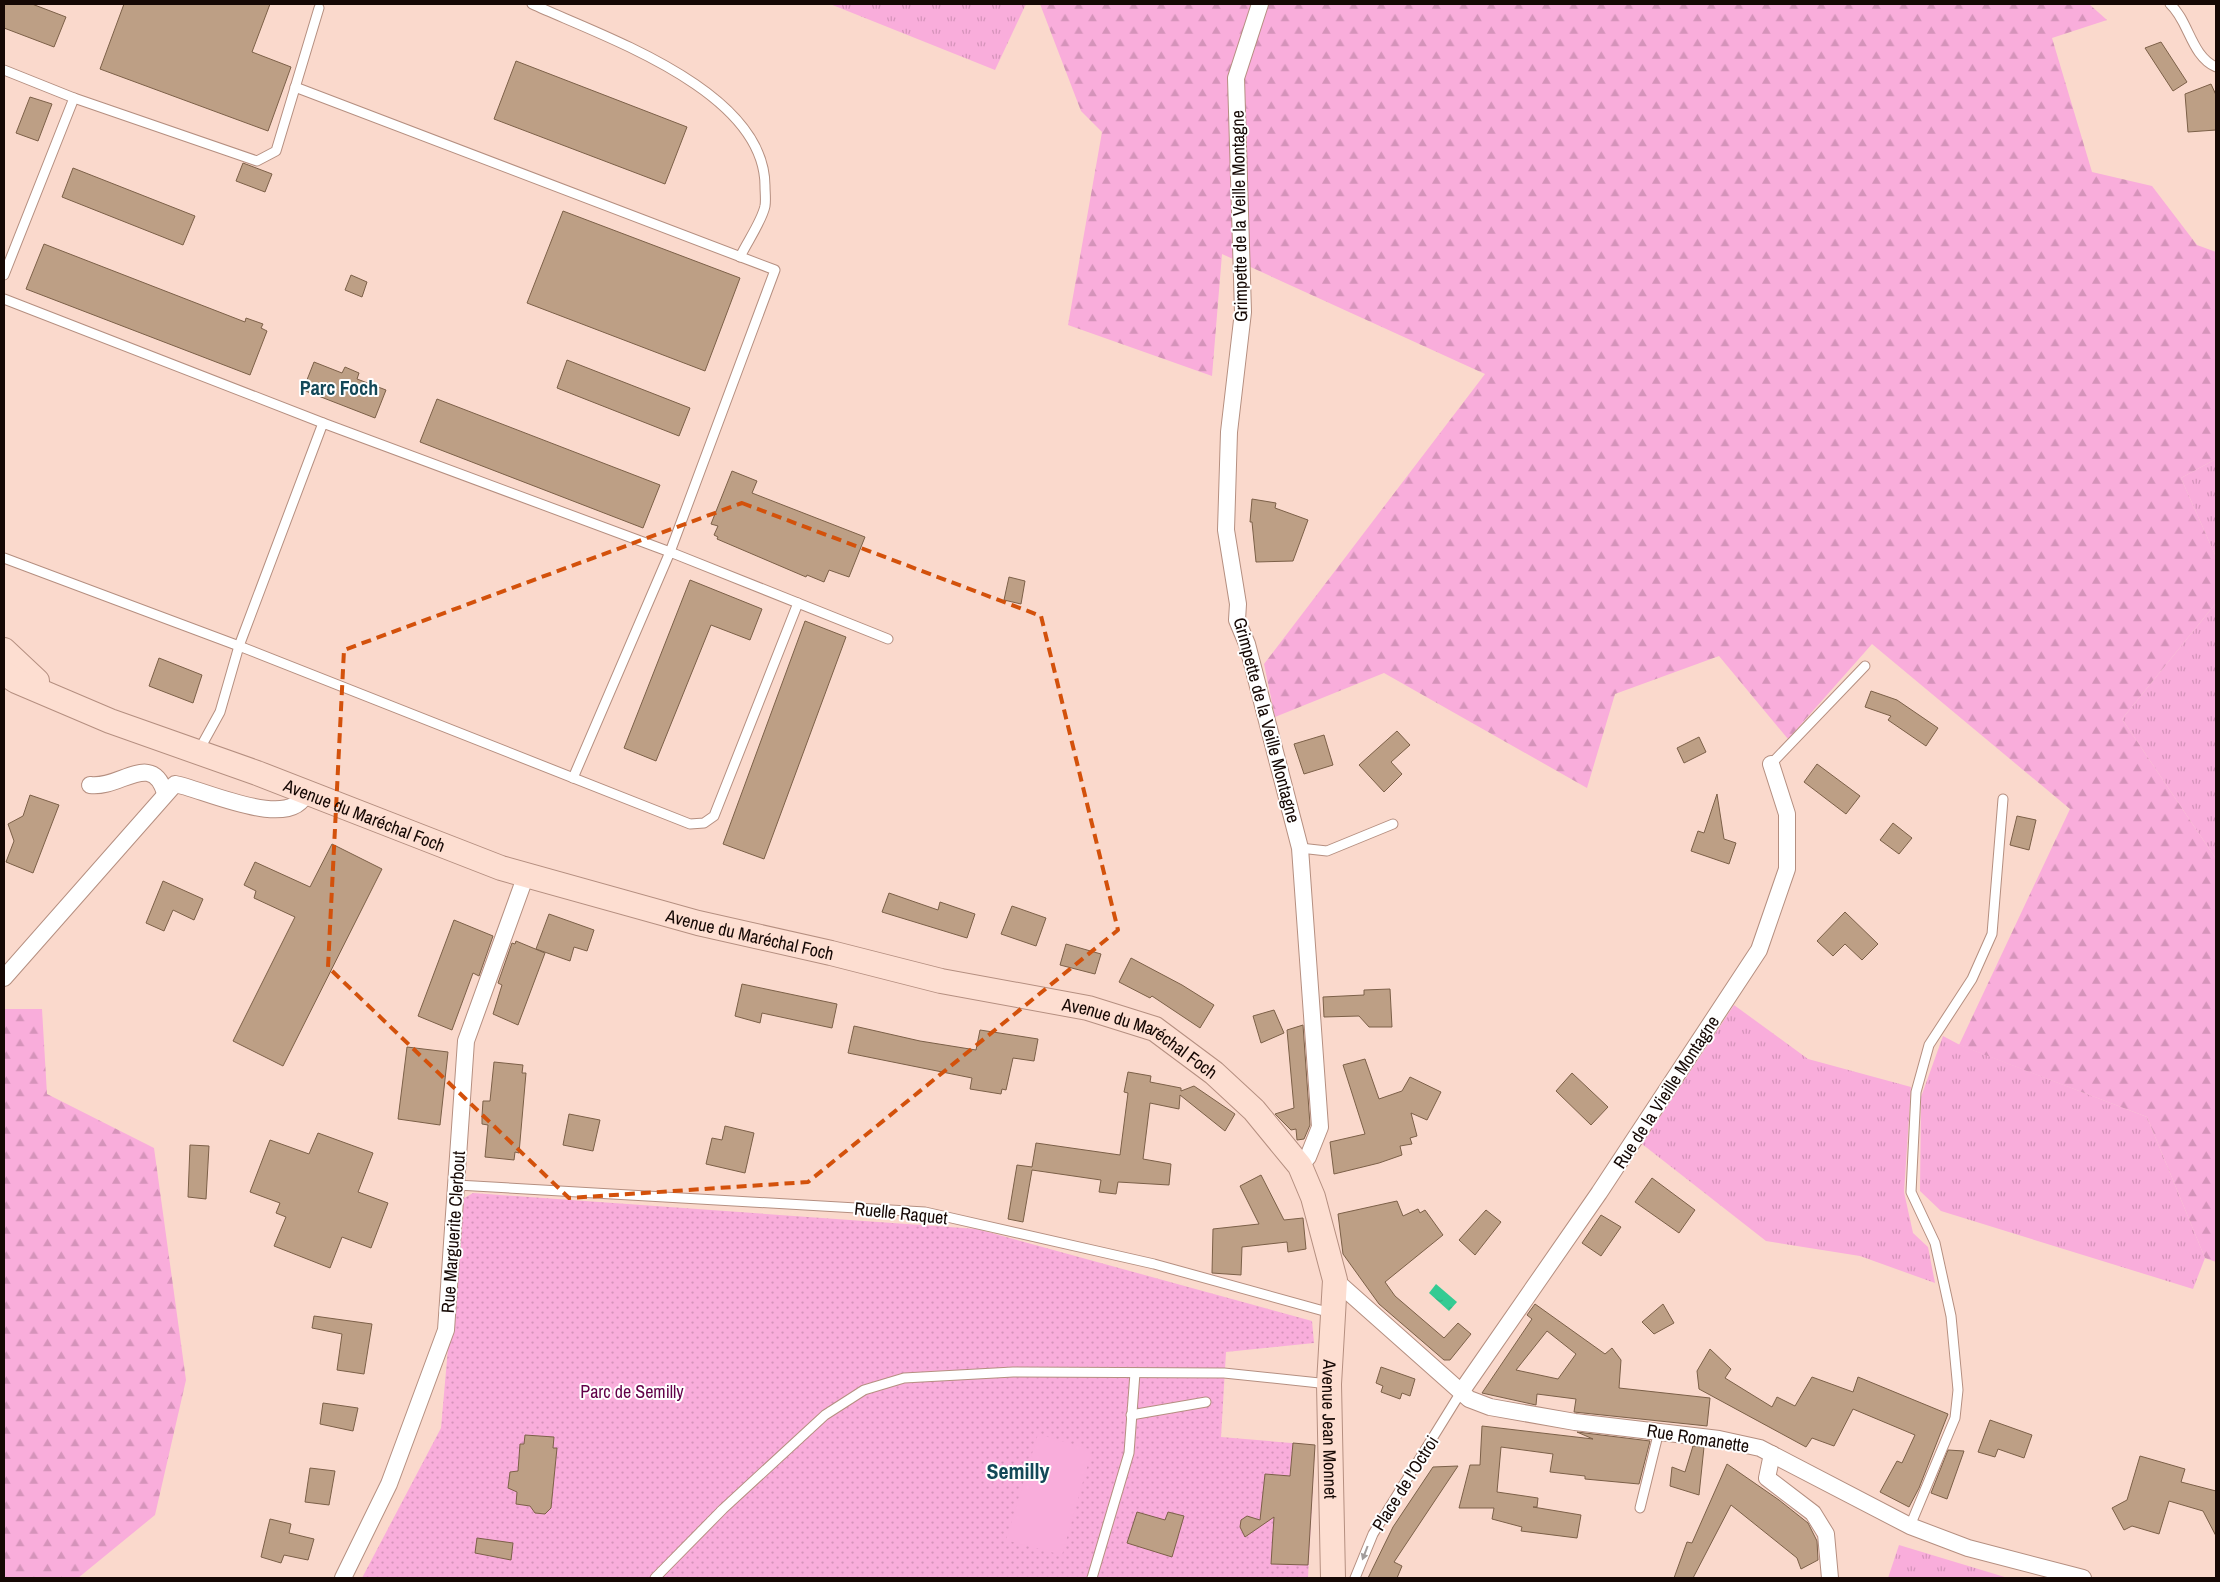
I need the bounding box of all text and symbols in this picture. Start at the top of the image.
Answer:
street label: Grimpette de la Veille Montagne [1225,110,1253,322]
district label: Parc Foch [300,374,378,401]
street label: Grimpette de la Veille Montagne [1228,615,1306,825]
street label: Avenue du Maréchal Foch [279,772,449,858]
street label: Avenue du Maréchal Foch [662,902,836,966]
street label: Avenue du Maréchal Foch [1059,991,1223,1084]
street label: Rue de la Vieille Montagne [1607,1011,1725,1173]
street label: Rue Marguerite Clerbout [435,1150,471,1314]
street label: Ruelle Raquet [853,1196,949,1230]
street label: Avenue Jean Monnet [1316,1358,1344,1499]
park label: Parc de Semilly [580,1379,684,1404]
street label: Rue Romanette [1645,1418,1751,1458]
street label: Place de l'Octroi [1366,1431,1444,1535]
district label: Semilly [986,1456,1050,1486]
one-way arrow [1361,1546,1368,1561]

